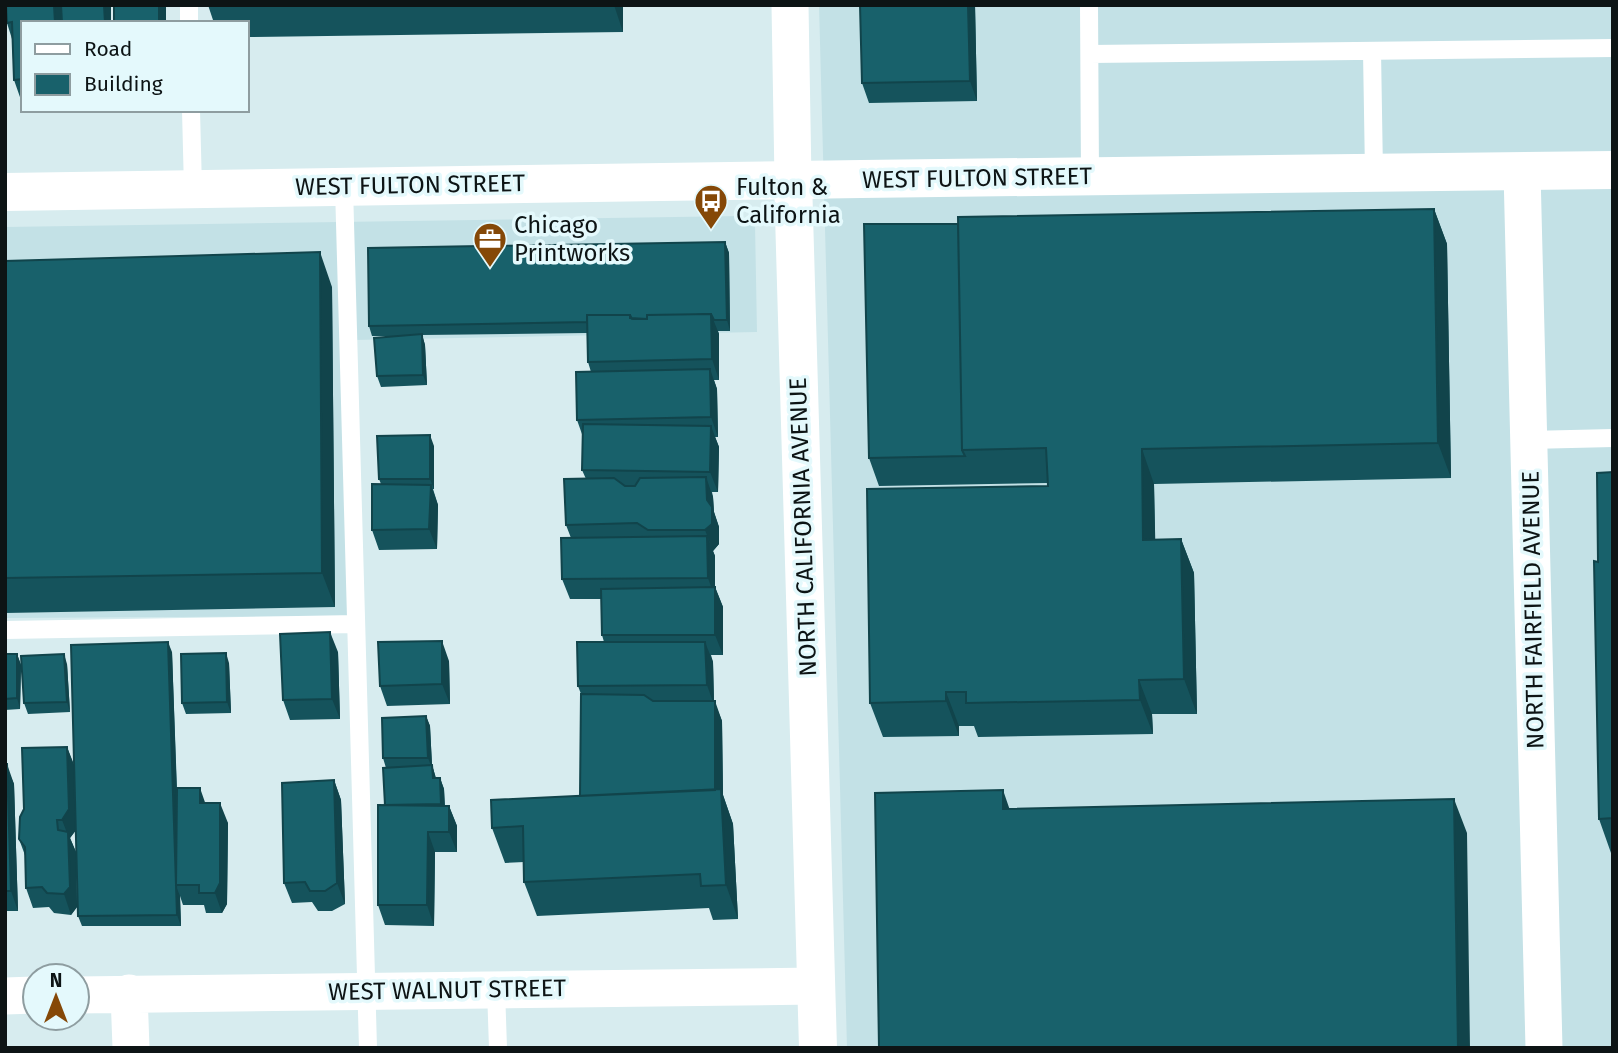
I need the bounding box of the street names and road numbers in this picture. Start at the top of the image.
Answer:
street label: WEST FULTON STREET [862,162,1093,194]
street label: WEST FULTON STREET [295,169,526,201]
street label: NORTH CALIFORNIA AVENUE [784,377,822,677]
street label: NORTH FAIRFIELD AVENUE [1517,471,1549,749]
street label: WEST WALNUT STREET [328,974,567,1006]

